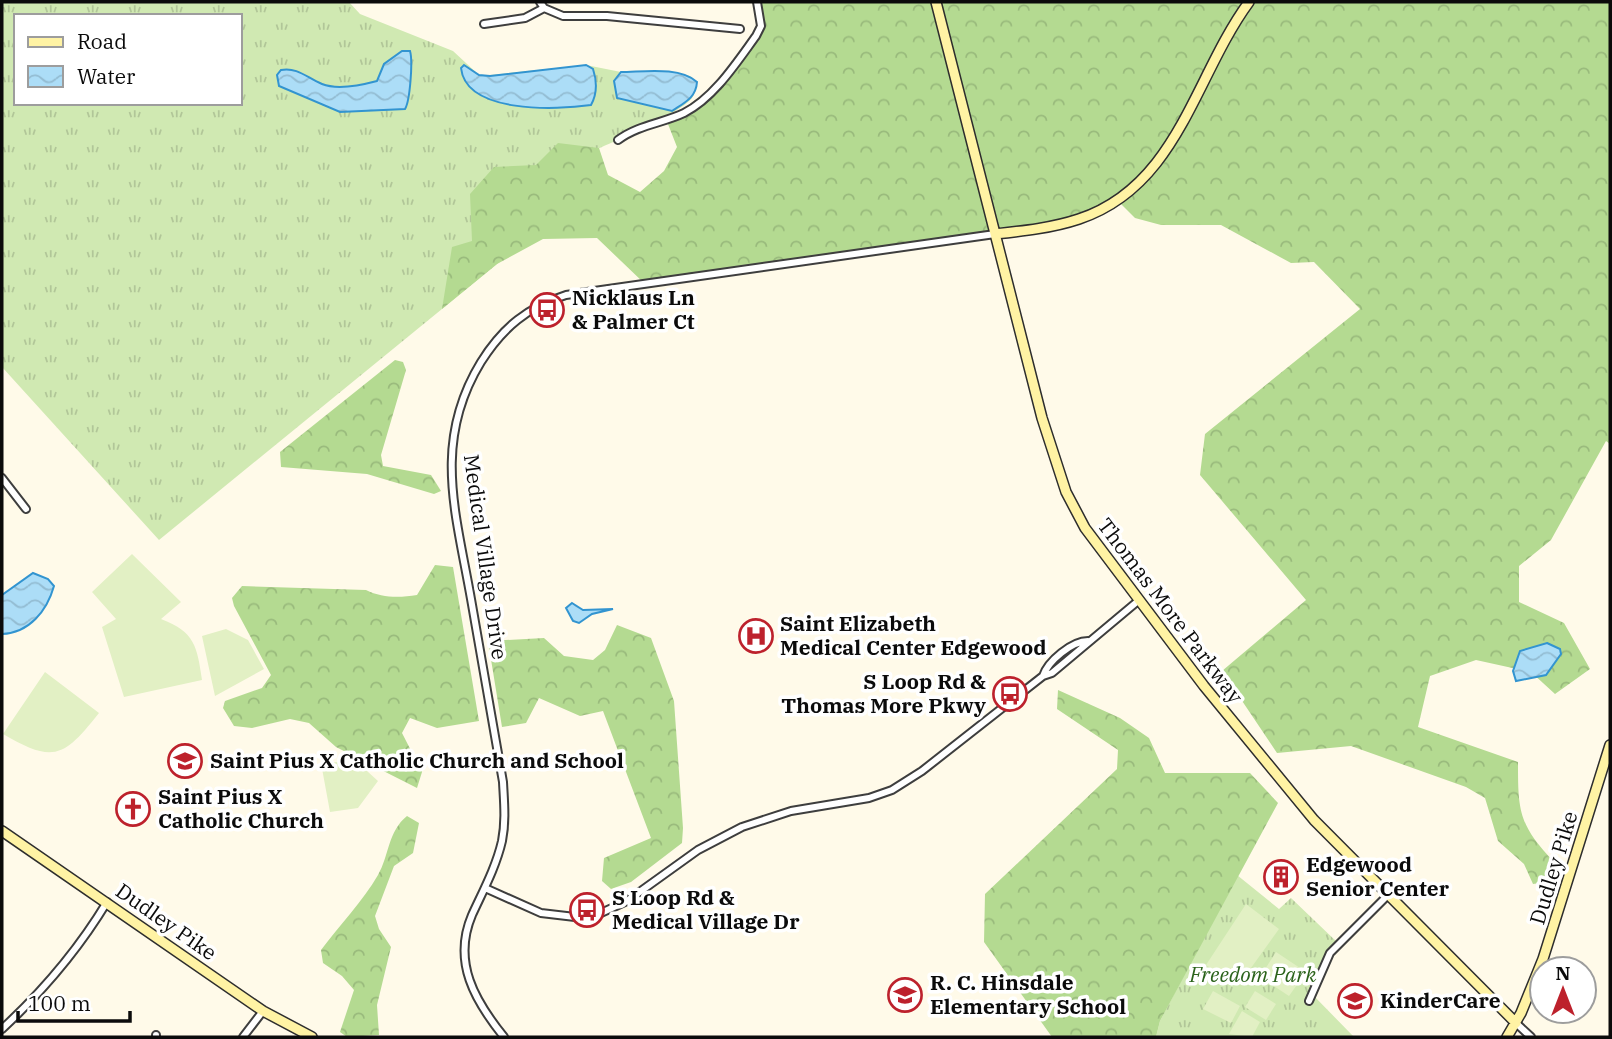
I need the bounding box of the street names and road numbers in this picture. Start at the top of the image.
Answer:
street label: Medical Village Drive [458,452,514,661]
street label: Thomas More Parkway [1092,512,1250,709]
street label: Dudley Pike [1523,808,1584,928]
street label: Dudley Pike [111,876,223,966]

